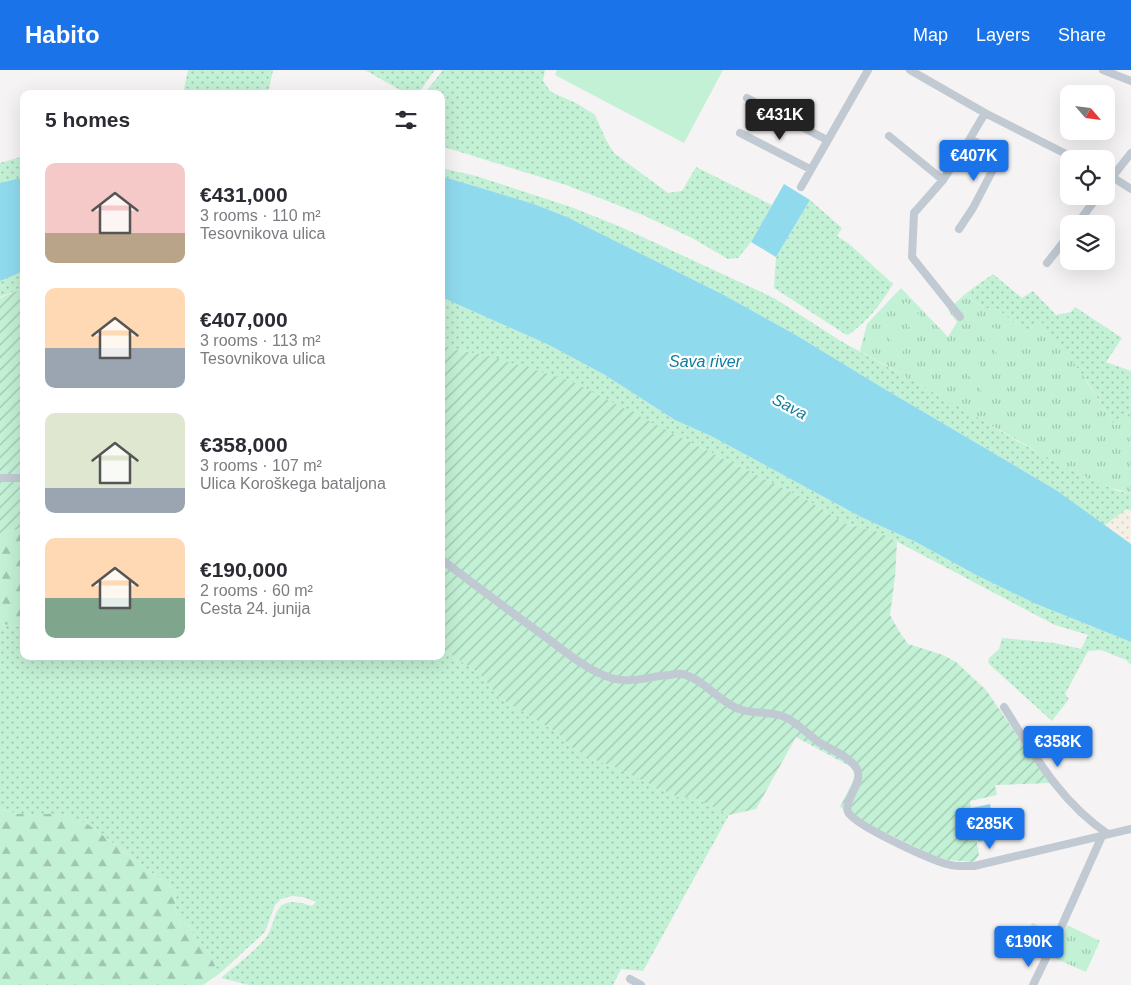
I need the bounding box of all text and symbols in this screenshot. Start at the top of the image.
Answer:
text: Habito [25,21,100,48]
text: Map [913,25,948,45]
text: Layers [976,25,1030,45]
text: Share [1058,25,1106,45]
north arrow [1060,85,1115,140]
map controls [1060,85,1115,270]
pin: €431K [745,98,815,141]
icon: filters [392,106,420,134]
text: €431K [756,106,804,123]
text: 5 homes [45,108,130,131]
pin: €407K [939,140,1009,182]
text: €407K [950,147,998,164]
button: locate [1060,150,1115,205]
icon: home [85,183,145,243]
text: €431,000 [200,183,288,206]
text: 3 rooms · 110 m² [200,207,321,224]
button: layers [1060,215,1115,270]
text: Tesovnikova ulica [200,225,325,242]
icon: home [85,308,145,368]
text: €407,000 [200,308,288,331]
text: 3 rooms · 113 m² [200,332,321,349]
text: Tesovnikova ulica [200,350,325,367]
water label: Sava river [669,353,742,370]
water label: Sava [770,390,810,423]
icon: home [85,433,145,493]
text: €358,000 [200,433,288,456]
text: 3 rooms · 107 m² [200,457,322,474]
text: Ulica Koroškega bataljona [200,475,386,492]
icon: home [85,558,145,618]
text: €190,000 [200,558,288,581]
text: 2 rooms · 60 m² [200,582,313,599]
text: Cesta 24. junija [200,600,310,617]
pin: €358K [1023,726,1093,768]
text: €358K [1034,733,1082,750]
pin: €285K [955,808,1025,850]
text: €285K [966,815,1014,832]
pin: €190K [994,926,1064,968]
text: €190K [1005,933,1053,950]

